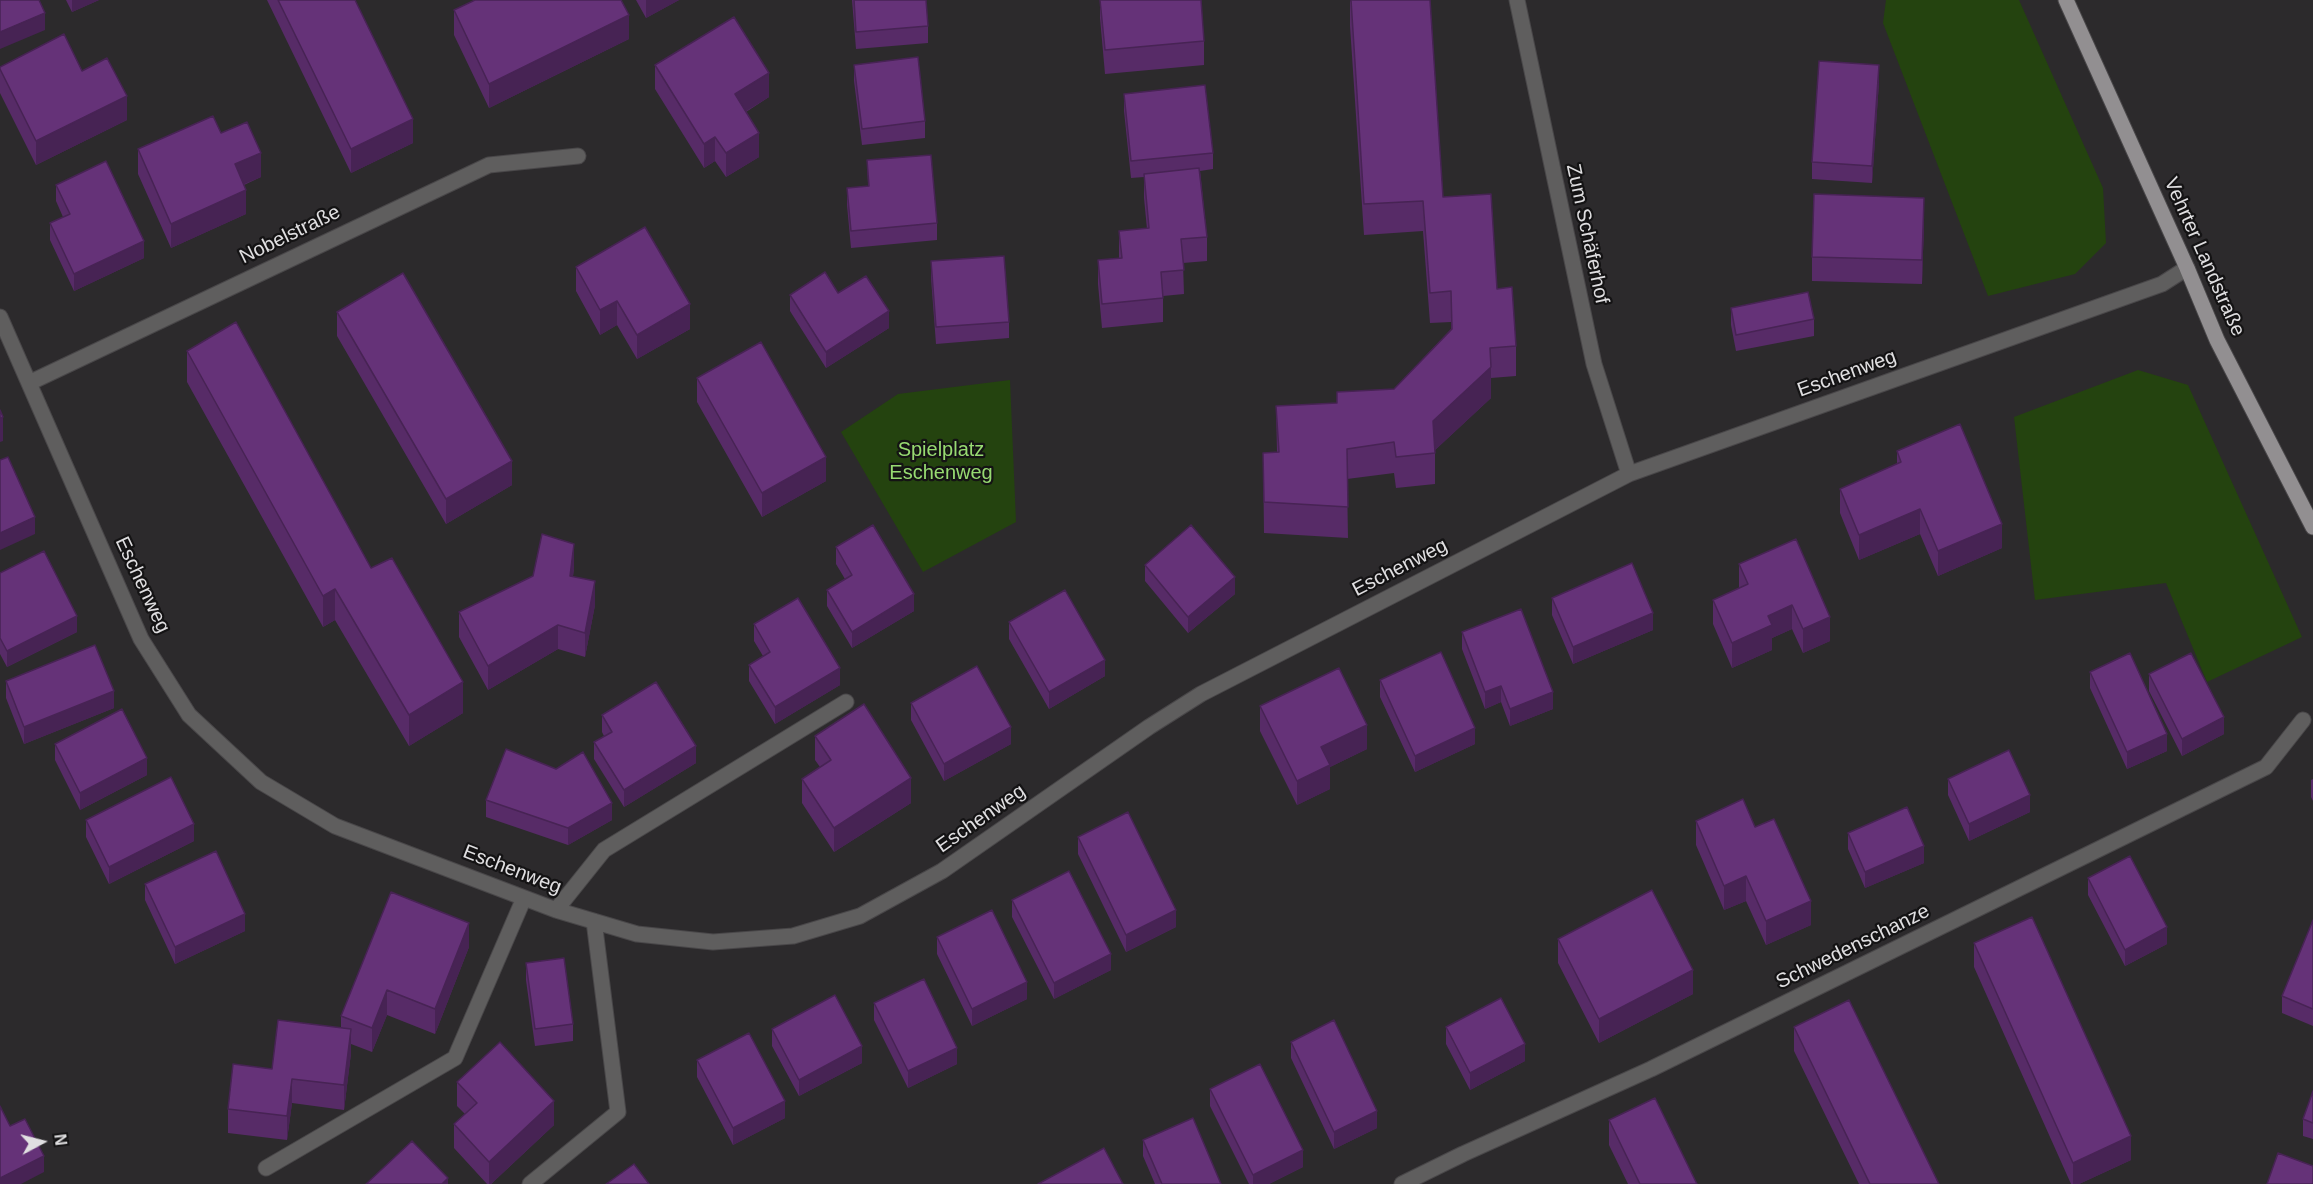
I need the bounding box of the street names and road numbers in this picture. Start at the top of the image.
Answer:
street label: Zum Schäferhof [1560,162,1614,306]
street label: Vehrter Landstraße [2158,174,2250,340]
street label: Nobelstraße [236,200,344,270]
street label: Eschenweg [1794,345,1900,403]
street label: Eschenweg [109,533,175,637]
street label: Eschenweg [1348,534,1452,602]
street label: Eschenweg [932,780,1030,858]
street label: Eschenweg [459,840,565,900]
street label: Schwedenschanze [1772,899,1934,995]

